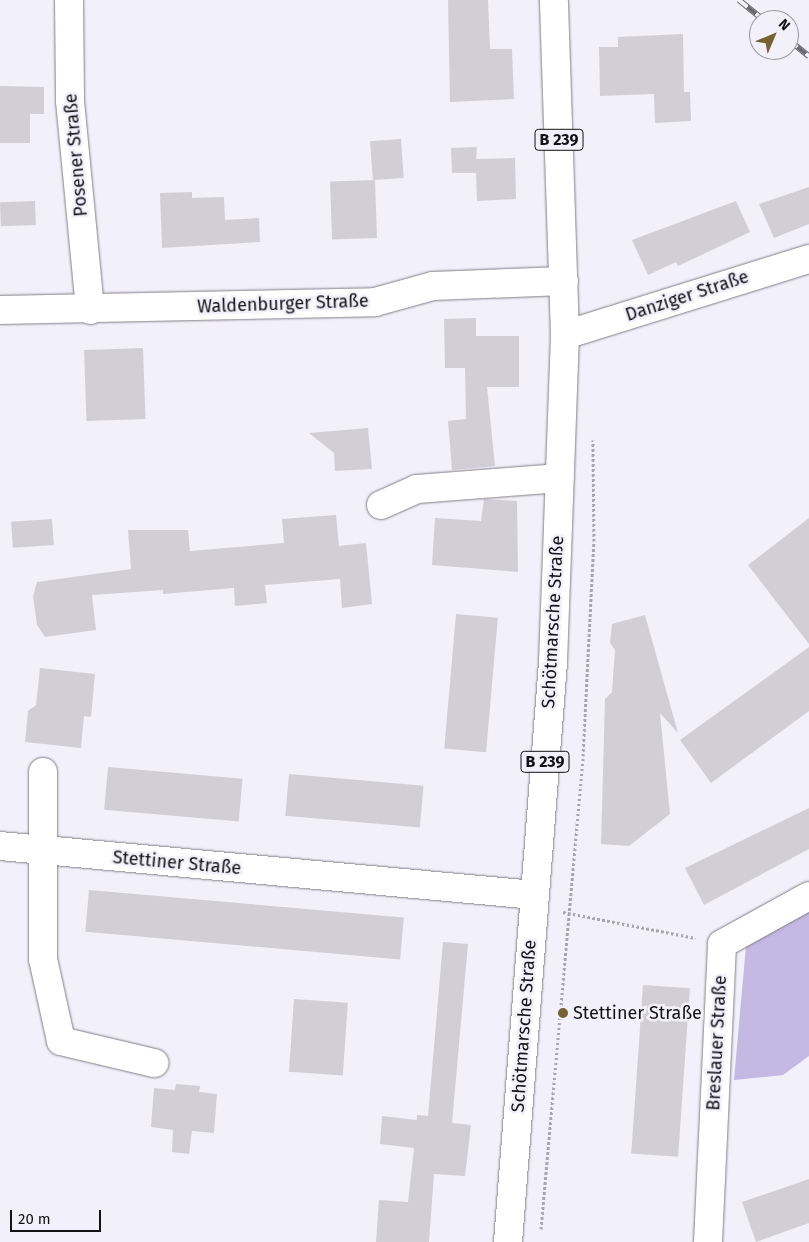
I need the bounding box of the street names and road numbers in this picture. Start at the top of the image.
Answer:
street label: Posener Straße [60,92,92,218]
road number: B 239 [534,126,584,154]
street label: Danziger Straße [623,266,751,326]
street label: Waldenburger Straße [197,290,369,318]
street label: Schötmarsche Straße [538,535,568,709]
road number: B 239 [520,749,570,776]
street label: Stettiner Straße [112,847,242,879]
street label: Schötmarsche Straße [507,939,541,1113]
street label: Breslauer Straße [703,975,731,1111]

